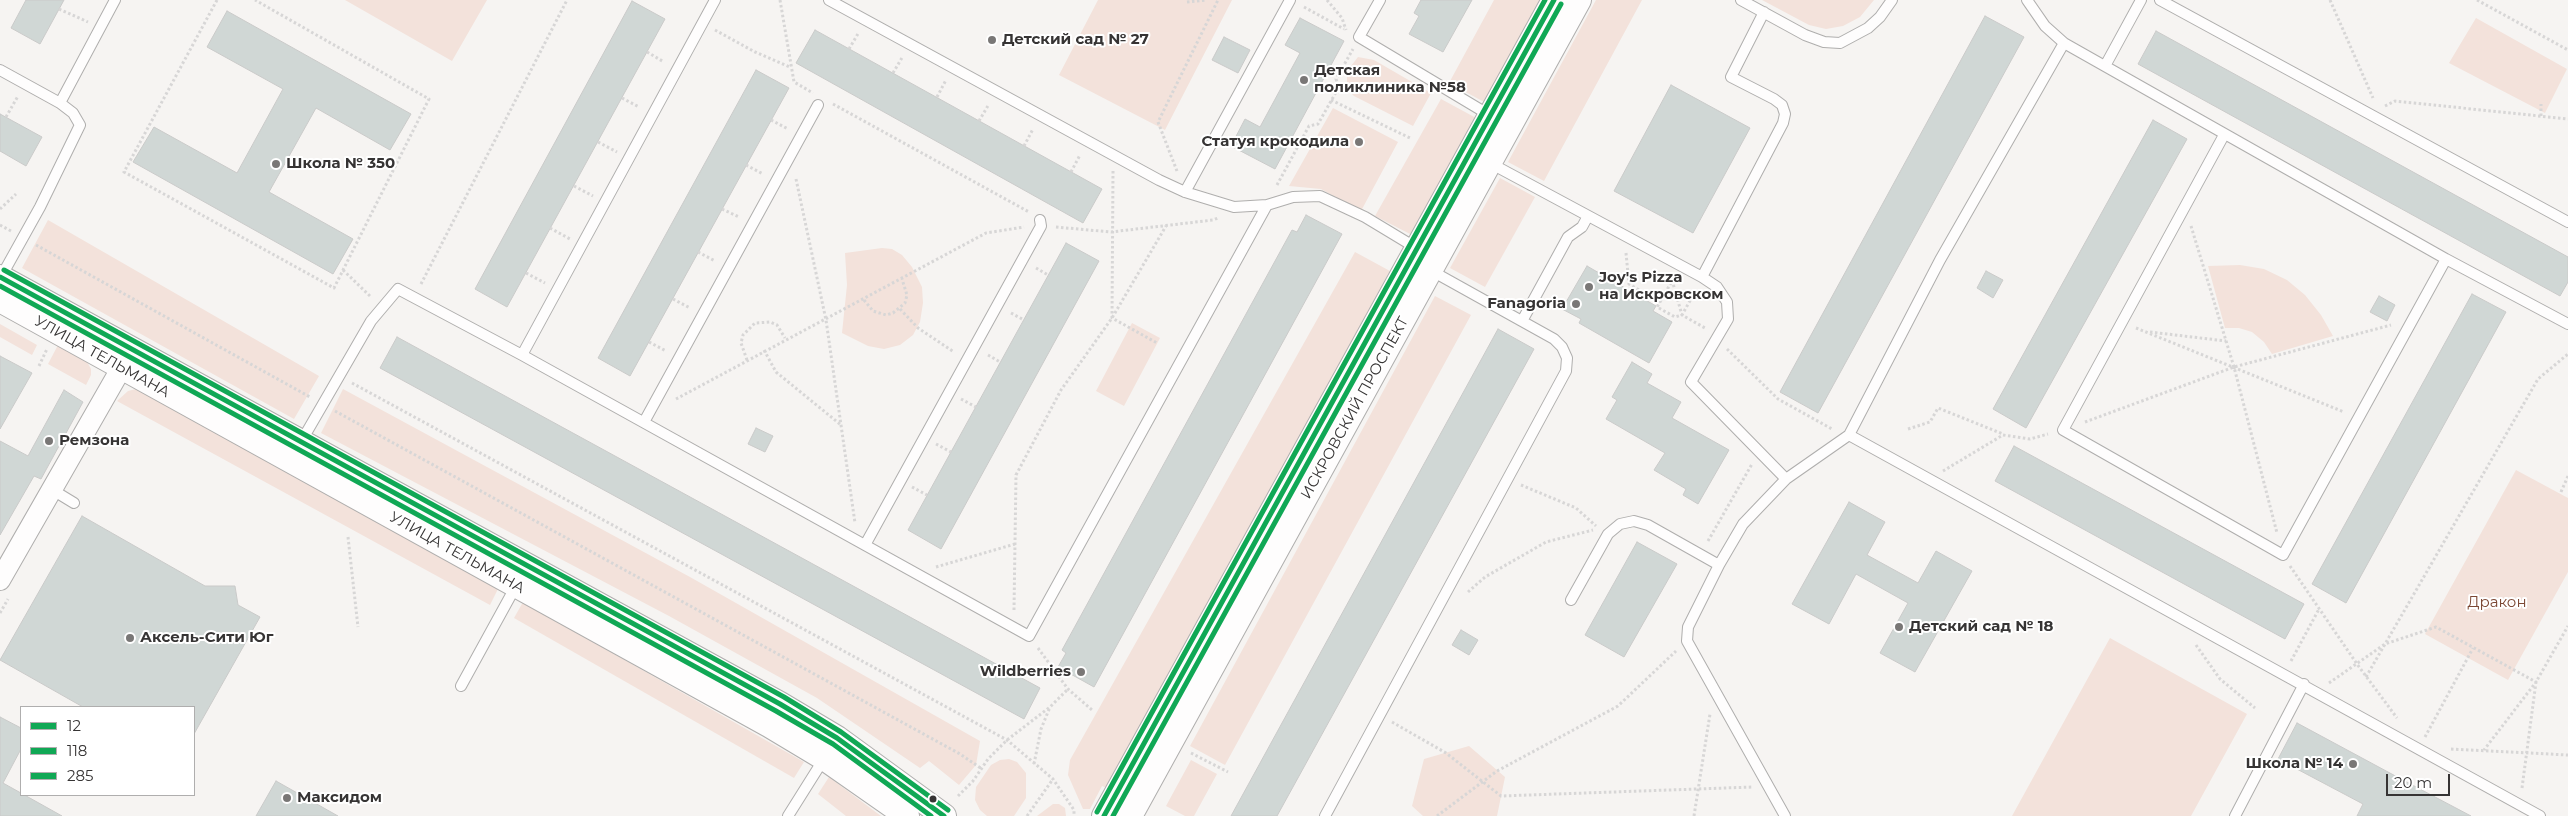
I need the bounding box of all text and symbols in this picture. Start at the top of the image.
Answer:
place label: Детский сад № 27 [1002,31,1149,49]
marker: Детский сад № 27 [986,34,998,46]
place label: Детская поликлиника №58 [1314,62,1466,97]
marker: Детская поликлиника №58 [1298,74,1310,86]
place label: Статуя крокодила [1201,133,1349,151]
marker: Статуя крокодила [1353,136,1365,148]
place label: Школа № 350 [286,155,395,173]
marker: Школа № 350 [270,158,282,170]
place label: Joy's Pizza на Искровском [1599,269,1723,304]
marker: Joy's Pizza на Искровском [1583,281,1595,293]
place label: Fanagoria [1487,295,1566,313]
marker: Fanagoria [1570,298,1582,310]
street label: УЛИЦА ТЕЛЬМАНА [31,312,173,402]
street label: ИСКРОВСКИЙ ПРОСПЕКТ [1297,314,1413,502]
place label: Ремзона [59,432,129,450]
marker: Ремзона [43,435,55,447]
street label: УЛИЦА ТЕЛЬМАНА [386,508,528,598]
park label: Дракон [2467,594,2527,612]
place label: Детский сад № 18 [1909,618,2053,636]
marker: Детский сад № 18 [1893,621,1905,633]
place label: Аксель-Сити Юг [140,629,274,647]
marker: Аксель-Сити Юг [124,632,136,644]
place label: Wildberries [980,663,1071,681]
marker: Wildberries [1075,666,1087,678]
legend [20,706,195,796]
text: 12 [67,716,81,735]
text: 118 [67,741,87,760]
place label: Школа № 14 [2245,755,2343,773]
marker: Школа № 14 [2347,758,2359,770]
scale bar [2388,764,2452,796]
text: 285 [67,766,94,785]
text: 20 m [2394,773,2432,792]
place label: Максидом [297,789,382,807]
marker: Максидом [281,792,293,804]
unlabelled marker [928,794,938,804]

